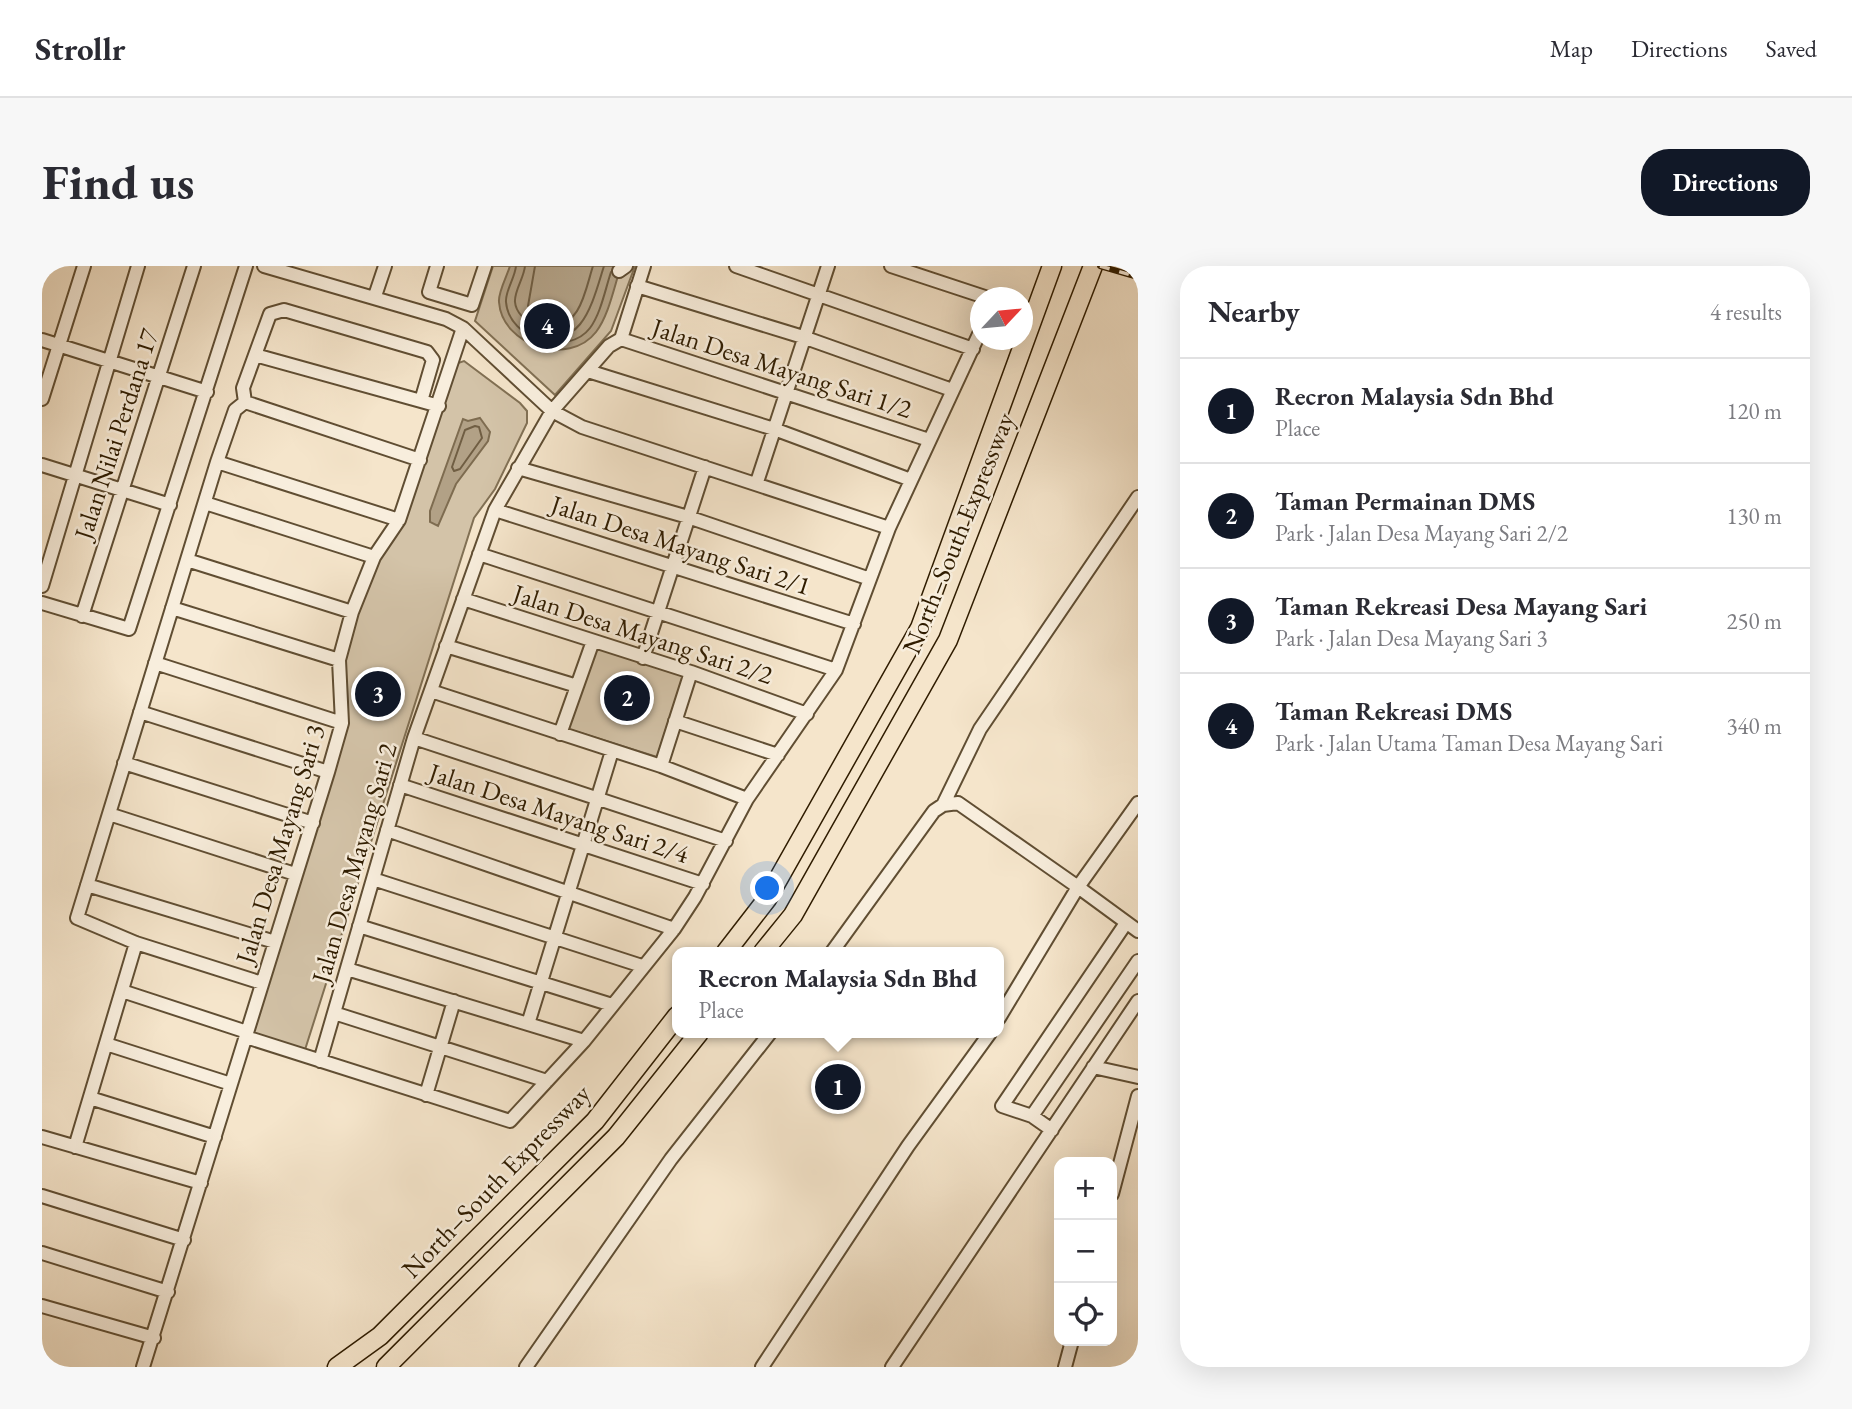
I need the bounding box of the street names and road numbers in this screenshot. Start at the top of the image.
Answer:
street label: Jalan Desa Mayang Sari 1/2 [646,309,917,426]
street label: Jalan Nilai Perdana 17 [65,324,166,546]
street label: North–South Expressway [894,407,1022,659]
street label: Jalan Desa Mayang Sari 2/1 [545,486,815,603]
street label: Jalan Desa Mayang Sari 2/2 [507,575,778,692]
street label: Jalan Desa Mayang Sari 3 [227,720,333,970]
street label: Jalan Desa Mayang Sari 2 [303,738,405,989]
street label: Jalan Desa Mayang Sari 2/4 [423,754,694,871]
street label: North–South Expressway [394,1076,598,1285]

